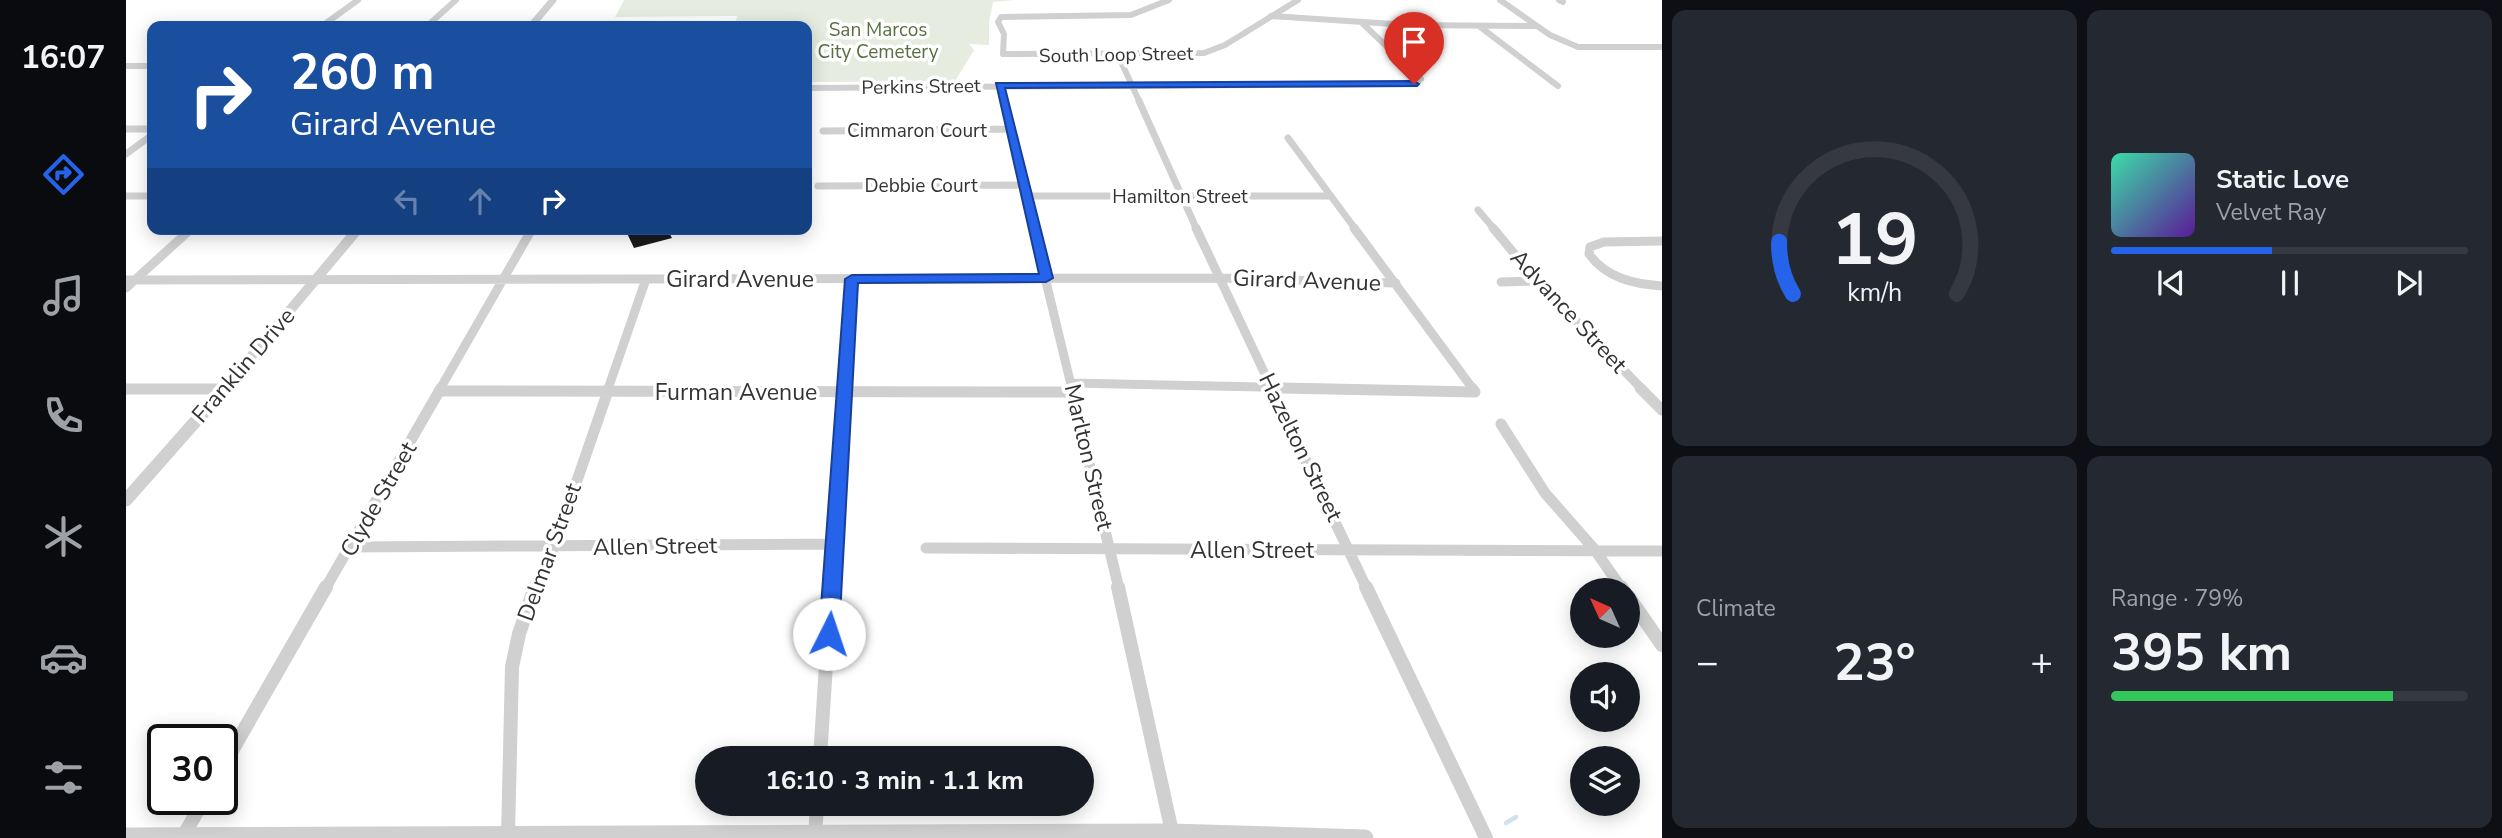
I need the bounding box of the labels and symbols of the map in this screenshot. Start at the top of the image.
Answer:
pin [1384,12.0,1444,84]
park label: San Marcos City Cemetery [817,17,939,65]
street label: South Loop Street [1039,41,1194,69]
street label: Perkins Street [861,73,981,101]
street label: Cimmaron Court [847,118,987,144]
street label: Debbie Court [864,173,978,199]
street label: Hamilton Street [1112,184,1248,210]
street label: Advance Street [1503,243,1635,380]
street label: Girard Avenue [1232,262,1381,299]
street label: Girard Avenue [666,264,814,295]
street label: Franklin Drive [185,301,302,429]
street label: Hazelton Street [1251,368,1350,527]
street label: Furman Avenue [655,377,817,408]
street label: Marlton Street [1057,381,1121,534]
street label: Clyde Street [333,435,424,562]
street label: Delmar Street [510,478,589,626]
street label: Allen Street [593,530,718,563]
street label: Allen Street [1190,535,1315,566]
north arrow [1570,578,1640,648]
position arrow [792,597,866,671]
speed limit sign: 30 [147,724,238,815]

